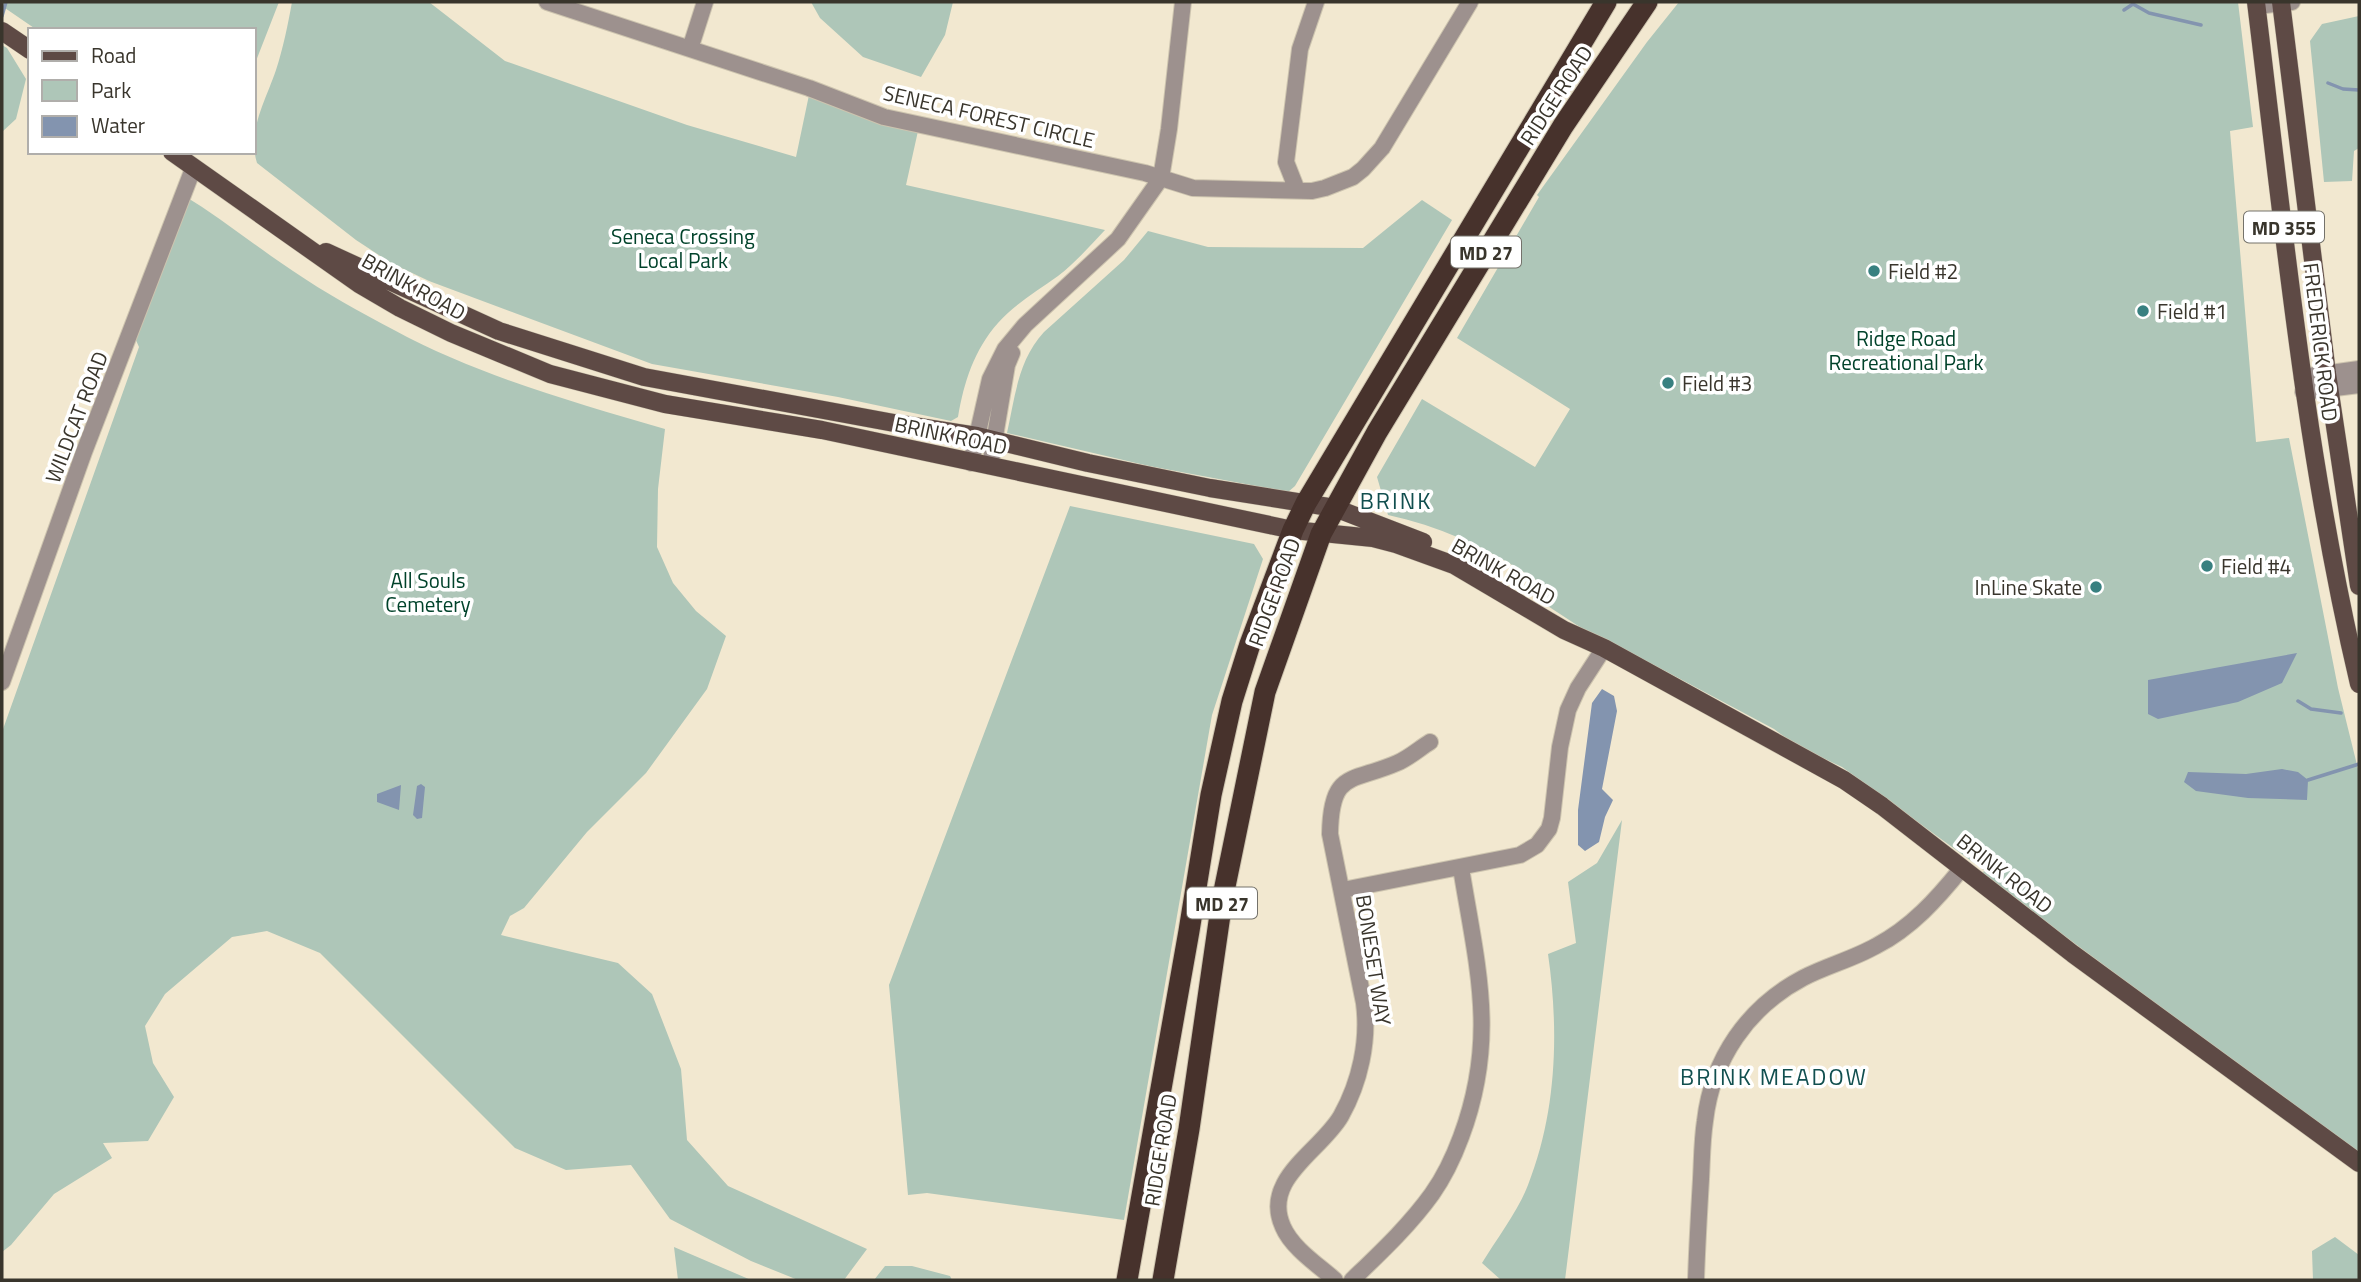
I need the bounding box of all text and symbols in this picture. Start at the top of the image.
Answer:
legend [28,28,256,154]
text: Road [91,39,136,71]
street label: RIDGE ROAD [1512,39,1600,151]
text: Park [91,74,131,106]
street label: SENECA FOREST CIRCLE [880,76,1098,156]
text: Water [91,109,145,141]
road number: MD 355 [2244,212,2324,243]
park label: Seneca Crossing Local Park [611,220,755,276]
road number: MD 27 [1451,236,1521,268]
street label: BRINK ROAD [356,244,472,328]
place label: Field #2 [1888,255,1958,287]
street label: FREDERICK ROAD [2295,261,2347,423]
marker: Field #2 [1866,263,1882,279]
place label: Field #1 [2157,295,2227,327]
marker: Field #1 [2135,303,2151,319]
park label: Ridge Road Recreational Park [1828,322,1984,378]
street label: WILDCAT ROAD [36,347,116,487]
place label: Field #3 [1682,367,1752,399]
marker: Field #3 [1660,375,1676,391]
street label: BRINK ROAD [892,407,1010,463]
district label: BRINK [1360,483,1432,518]
street label: BRINK ROAD [1446,529,1562,613]
street label: RIDGE ROAD [1240,533,1308,651]
place label: Field #4 [2221,550,2291,582]
marker: Field #4 [2199,558,2215,574]
park label: All Souls Cemetery [385,564,471,620]
place label: InLine Skate [1975,571,2082,603]
marker: InLine Skate [2088,579,2104,595]
street label: BRINK ROAD [1950,825,2060,921]
road number: MD 27 [1187,888,1257,918]
street label: BONESET WAY [1348,892,1400,1028]
district label: BRINK MEADOW [1680,1059,1868,1094]
street label: RIDGE ROAD [1135,1091,1185,1209]

